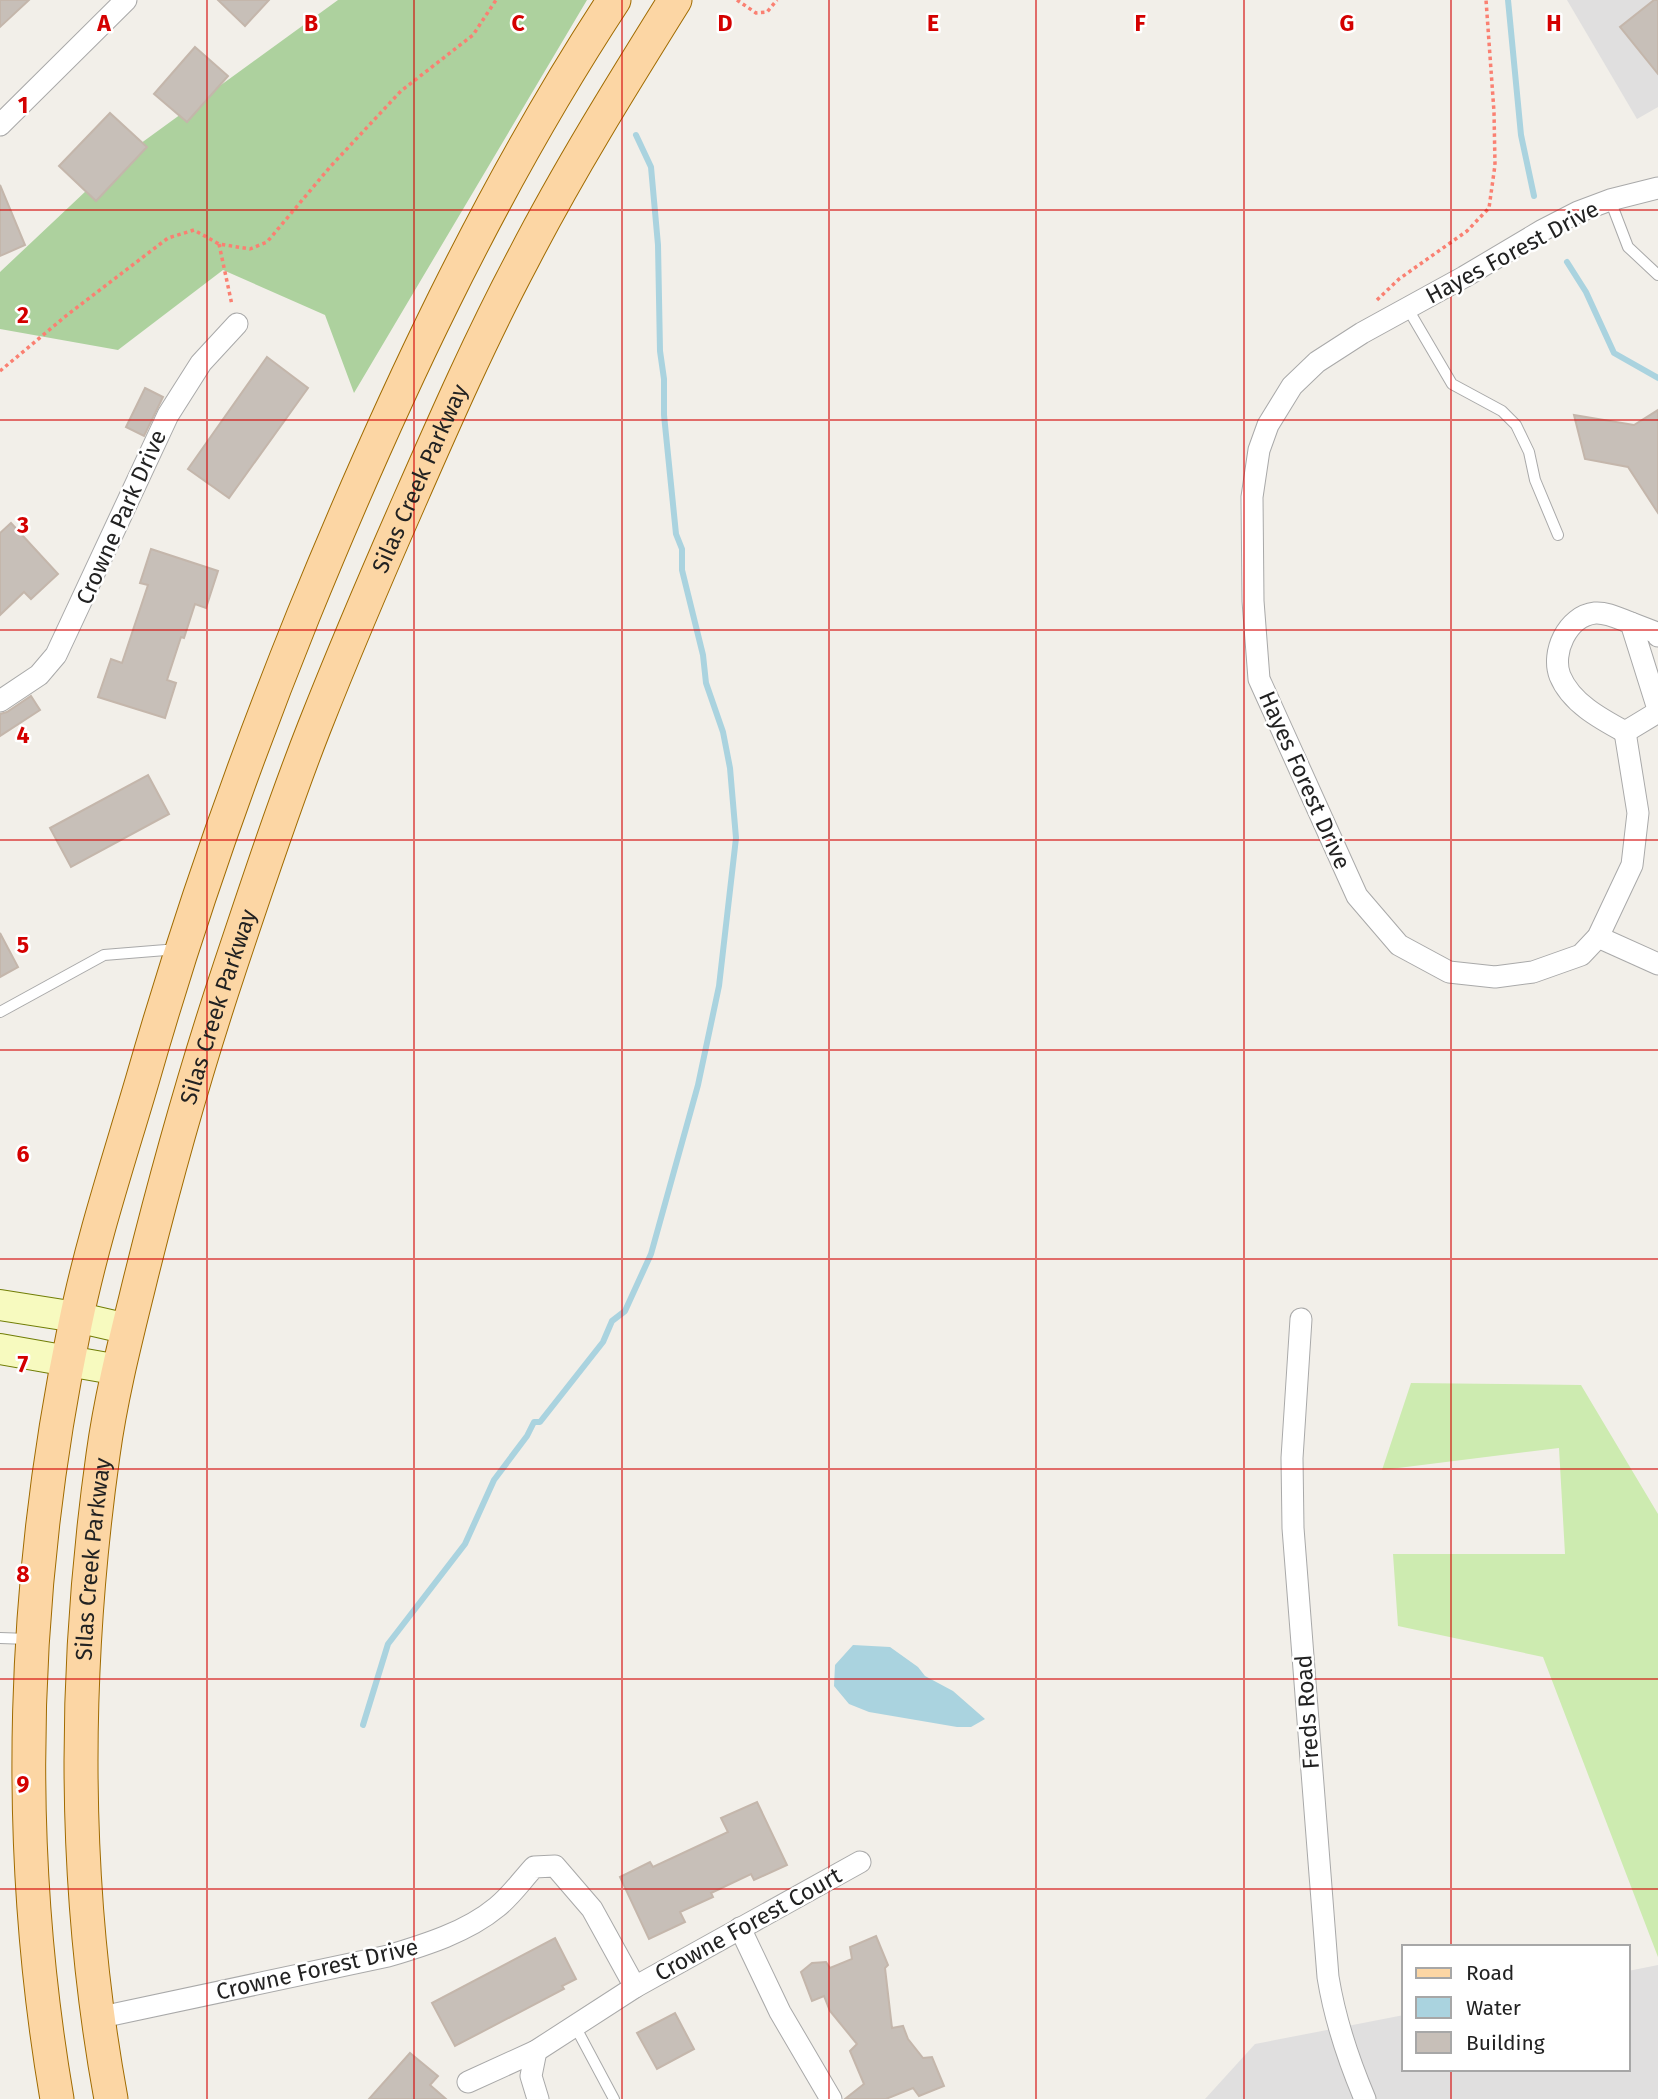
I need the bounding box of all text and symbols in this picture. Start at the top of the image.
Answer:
text: A [96,9,111,37]
text: B [304,9,318,37]
text: C [511,9,525,37]
text: D [718,9,733,37]
text: E [927,9,939,37]
text: F [1134,9,1146,37]
text: G [1340,9,1354,37]
text: H [1546,9,1562,37]
text: 1 [18,91,28,119]
street label: Hayes Forest Drive [1421,195,1603,309]
text: 2 [17,301,29,329]
street label: Silas Creek Parkway [366,379,474,577]
street label: Crowne Park Drive [70,425,172,609]
text: 3 [16,511,29,539]
street label: Hayes Forest Drive [1253,687,1357,873]
text: 4 [17,721,30,749]
street label: Silas Creek Parkway [174,905,263,1108]
text: 5 [17,931,29,959]
text: 6 [17,1140,30,1168]
text: 7 [18,1350,29,1378]
street label: Silas Creek Parkway [70,1455,117,1661]
text: 8 [16,1560,30,1588]
street label: Freds Road [1289,1654,1325,1770]
text: 9 [17,1770,30,1798]
street label: Crowne Forest Court [650,1861,847,1987]
street label: Crowne Forest Drive [213,1932,421,2006]
legend [1402,1945,1630,2071]
text: Road [1466,1960,1514,1986]
text: Water [1466,1995,1521,2021]
text: Building [1466,2030,1545,2056]

